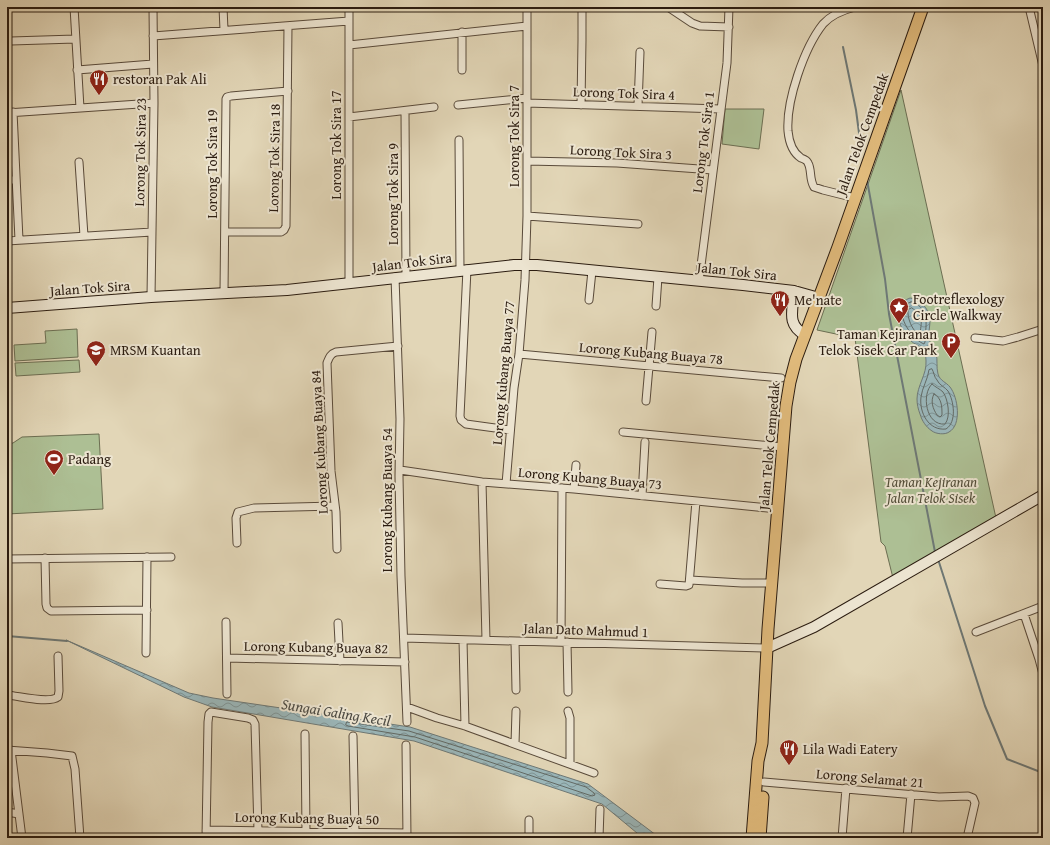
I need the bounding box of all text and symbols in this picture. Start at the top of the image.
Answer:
restaurant icon: restoran Pak Ali [88,68,110,96]
place label: restoran Pak Ali [113,69,207,89]
street label: Jalan Telok Cempedak [830,69,894,200]
street label: Lorong Tok Sira 4 [573,81,676,105]
street label: Lorong Tok Sira 7 [504,85,524,187]
street label: Lorong Tok Sira 17 [326,90,346,199]
street label: Lorong Tok Sira 1 [687,90,719,194]
street label: Lorong Tok Sira 23 [129,97,151,207]
street label: Lorong Tok Sira 18 [263,103,285,213]
street label: Lorong Tok Sira 19 [202,109,222,218]
street label: Lorong Tok Sira 3 [570,139,672,165]
street label: Lorong Tok Sira 9 [383,143,403,245]
street label: Jalan Tok Sira [369,247,453,277]
street label: Jalan Tok Sira [694,257,778,285]
street label: Jalan Tok Sira [47,275,131,301]
restaurant icon: Me'nate [769,289,791,317]
place label: Footreflexology Circle Walkway [913,289,1004,325]
place label: Me'nate [794,290,842,310]
place icon: Footreflexology Circle Walkway [888,296,910,324]
street label: Lorong Kubang Buaya 77 [487,300,519,446]
place label: Taman Kejiranan Telok Sisek Car Park [819,324,938,360]
parking icon: Taman Kejiranan Telok Sisek Car Park [940,331,962,359]
street label: Lorong Kubang Buaya 78 [578,337,724,369]
school or university icon: MRSM Kuantan [85,339,107,367]
place label: MRSM Kuantan [110,340,201,360]
street label: Lorong Kubang Buaya 84 [305,369,333,515]
street label: Jalan Telok Cempedak [753,380,785,513]
street label: Lorong Kubang Buaya 54 [377,428,397,572]
sports icon: Padang [43,448,65,476]
place label: Padang [68,449,111,469]
street label: Lorong Kubang Buaya 73 [517,462,663,494]
park label: Taman Kejiranan Jalan Telok Sisek [885,472,977,508]
street label: Jalan Dato Mahmud 1 [521,618,649,642]
street label: Lorong Kubang Buaya 82 [244,636,388,658]
water label: Sungai Galing Kecil [280,693,392,731]
restaurant icon: Lila Wadi Eatery [778,738,800,766]
place label: Lila Wadi Eatery [803,739,898,759]
street label: Lorong Selamat 21 [815,763,925,793]
street label: Lorong Kubang Buaya 50 [235,807,380,829]

